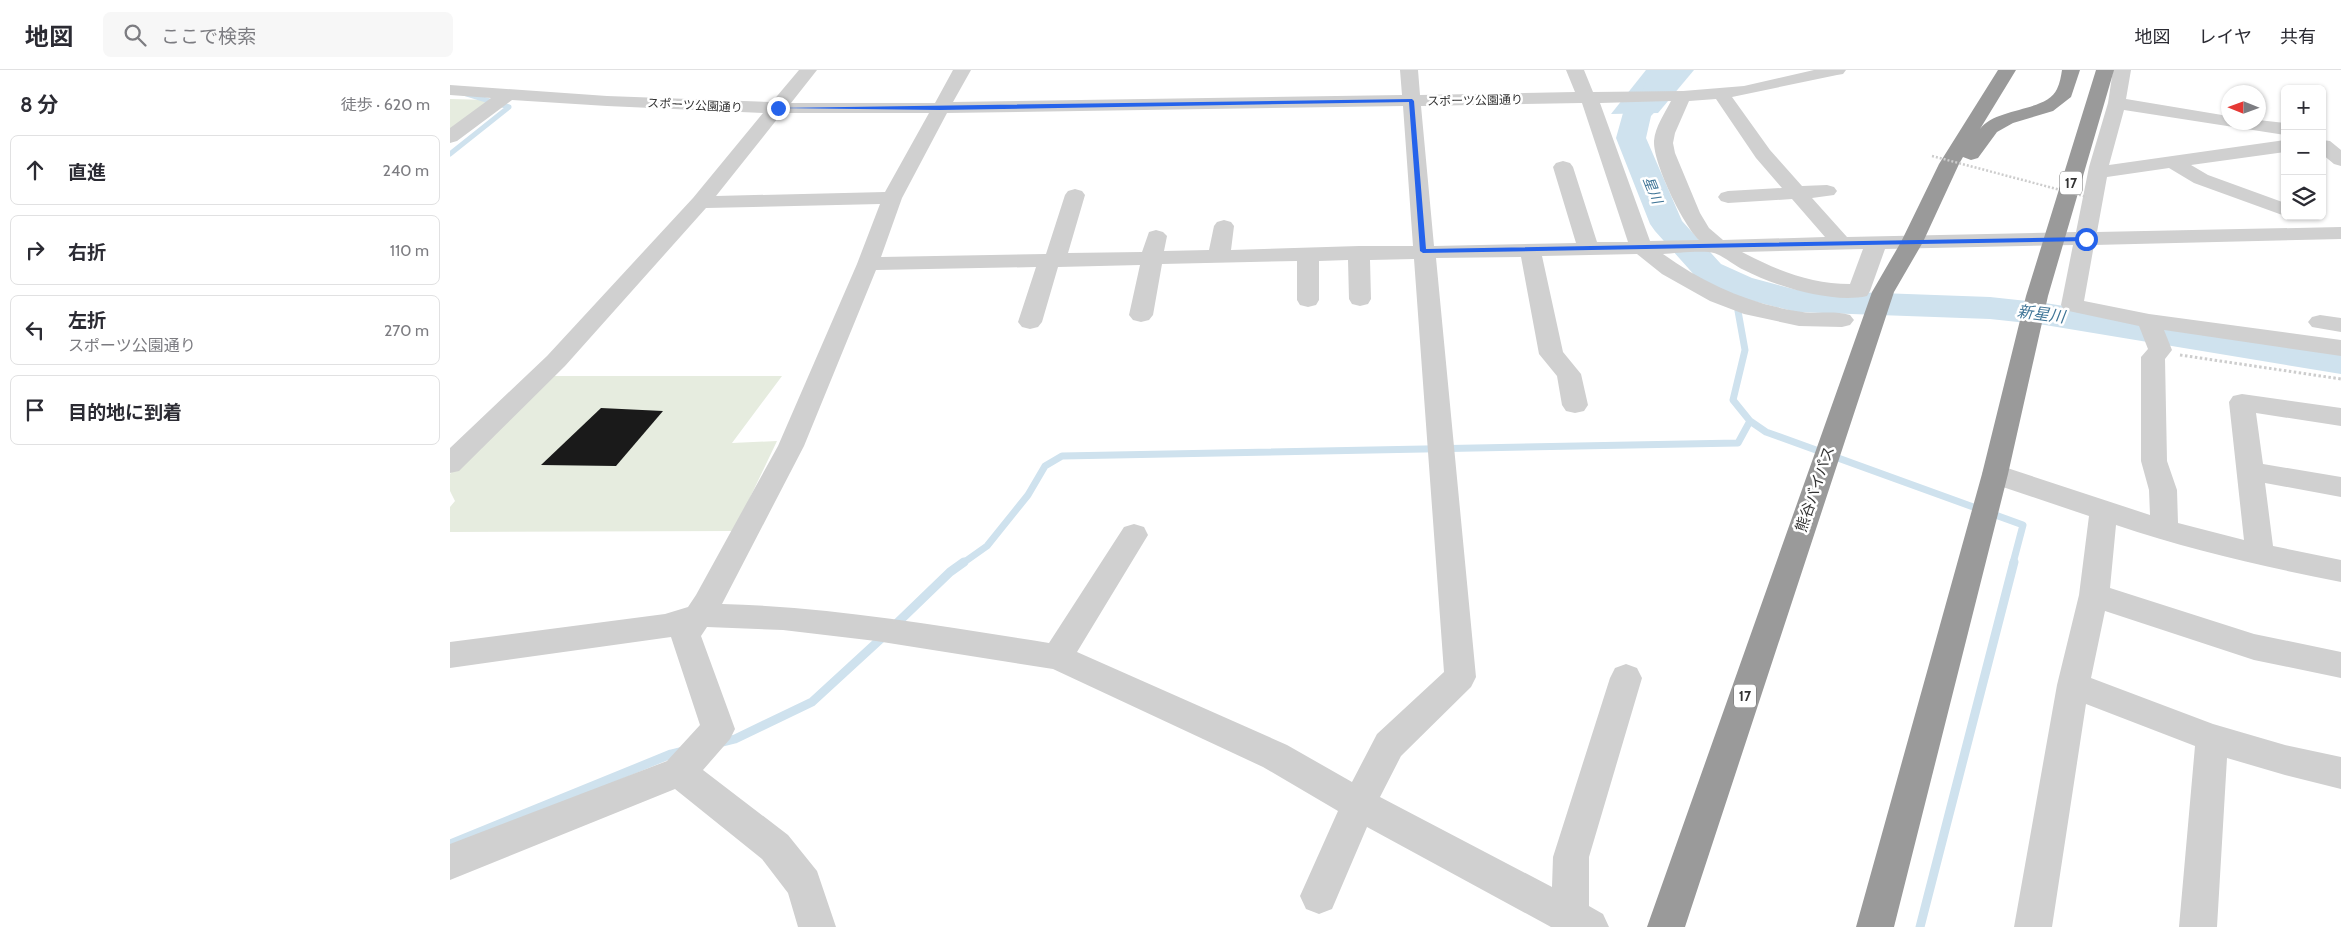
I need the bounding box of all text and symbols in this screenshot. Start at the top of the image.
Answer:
search box [103,12,453,57]
icon: search [121,21,149,49]
text: 地図 [25,22,73,51]
text: ここで検索 [161,25,256,48]
text: 地図 [2135,26,2171,48]
text: レイヤ [2199,26,2252,48]
text: 共有 [2280,26,2316,48]
north arrow [2221,85,2266,130]
map controls [2281,85,2326,220]
button: + [2281,85,2326,130]
text: 8 分 [20,92,58,117]
street label: スポーツ公園通り [1427,92,1523,108]
text: 徒歩 · 620 m [341,95,430,114]
street label: スポーツ公園通り [647,95,743,115]
route end [767,97,790,120]
button: − [2281,130,2326,175]
icon: ahead [21,156,49,184]
text: 直進 [68,161,106,184]
text: 240 m [383,161,429,180]
road number: 17 [2060,172,2082,195]
water label: 星川 [1639,174,1667,208]
button: layers [2281,175,2326,220]
route start [2075,228,2098,251]
icon: right [21,236,49,264]
text: 右折 [68,241,106,264]
text: 110 m [390,241,429,260]
water label: 新星川 [2016,302,2068,327]
text: 左折 [68,309,106,332]
icon: left [21,316,49,344]
text: 270 m [384,321,429,340]
text: スポーツ公園通り [68,336,196,355]
icon: arrive [21,396,49,424]
text: 目的地に到着 [68,401,182,424]
street label: 熊谷バイパス [1792,444,1838,534]
road number: 17 [1734,684,1756,708]

